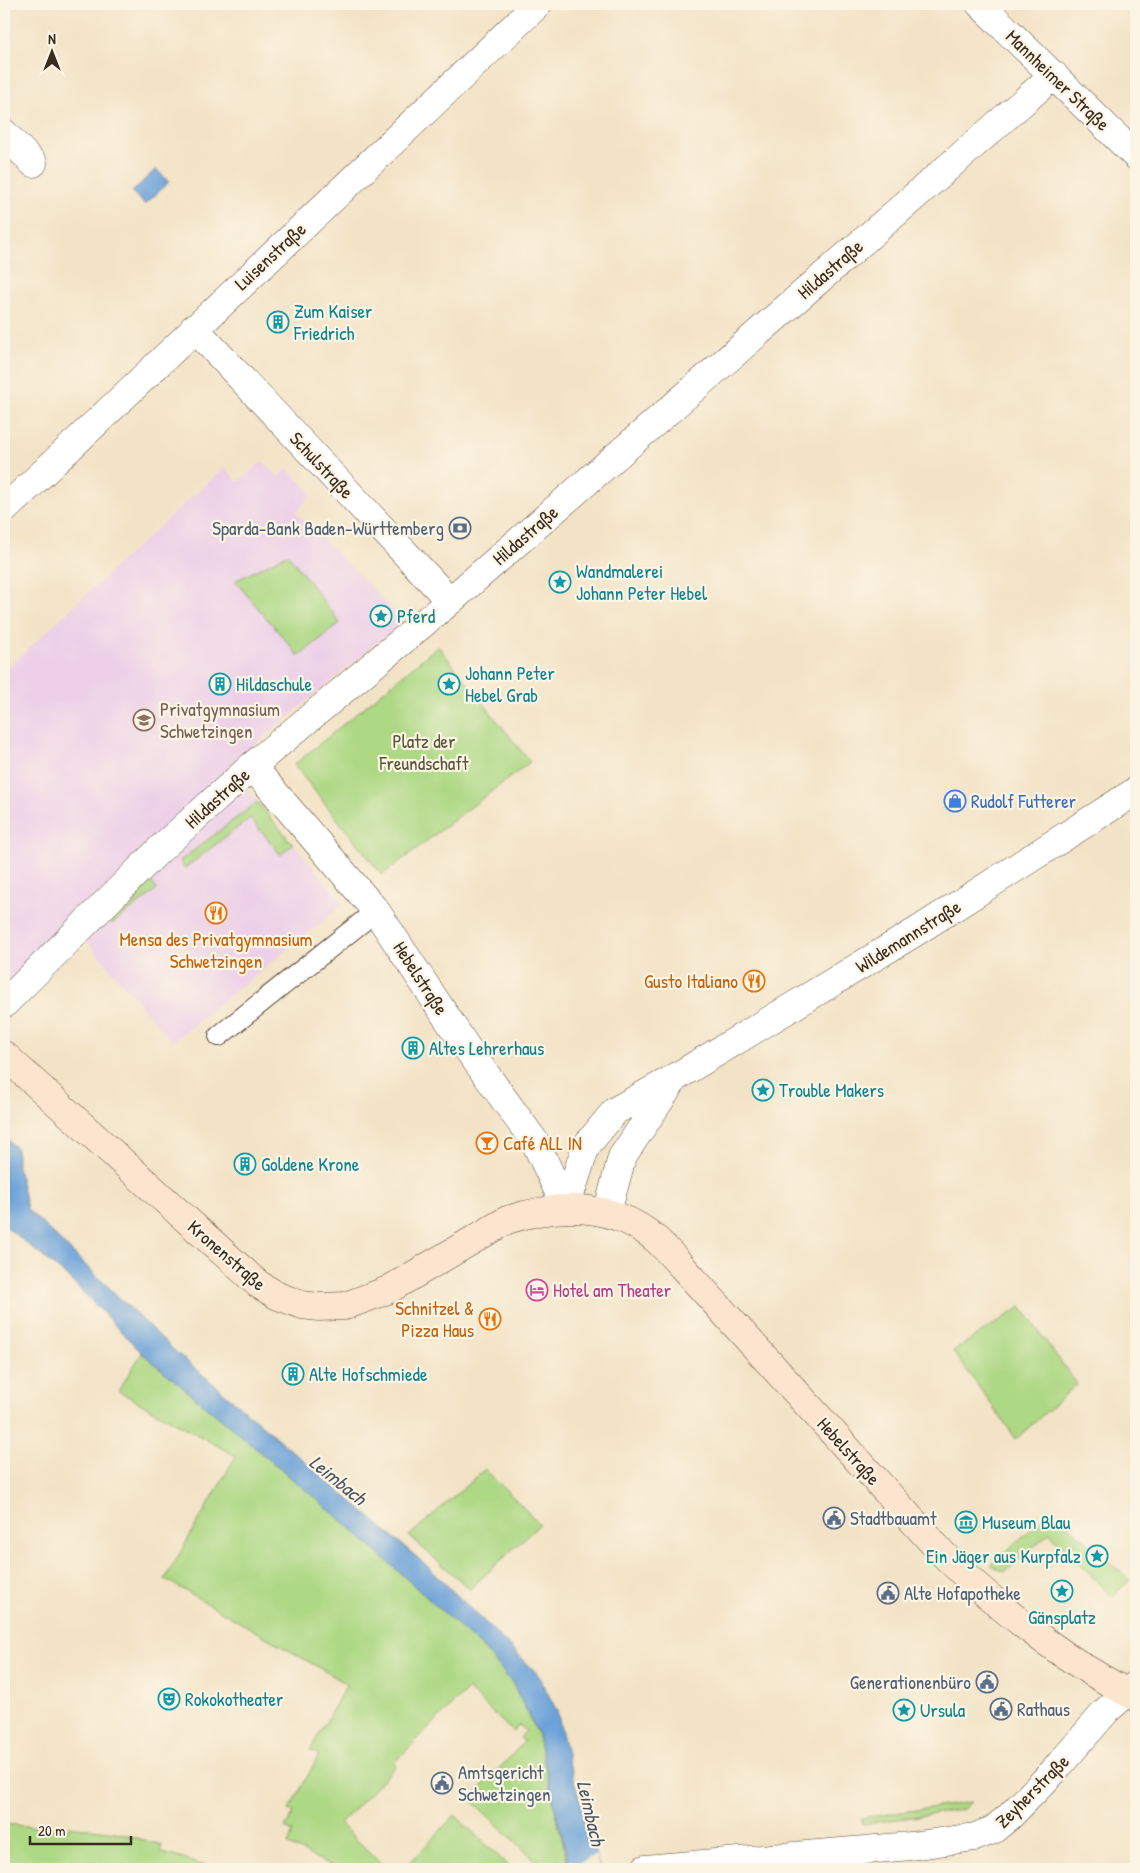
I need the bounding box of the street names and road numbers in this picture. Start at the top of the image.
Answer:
street label: Mannheimer Straße [1000,24,1116,137]
street label: Luisenstraße [229,216,312,296]
street label: Hildastraße [792,233,869,305]
street label: Schulstraße [284,426,360,505]
street label: Hildastraße [487,499,564,571]
street label: Hildastraße [179,762,255,834]
street label: Wildemannstraße [850,893,966,979]
street label: Hebelstraße [387,936,455,1020]
street label: Kronenstraße [182,1214,272,1297]
street label: Hebelstraße [812,1411,887,1491]
street label: Zeyherstraße [989,1748,1075,1834]

